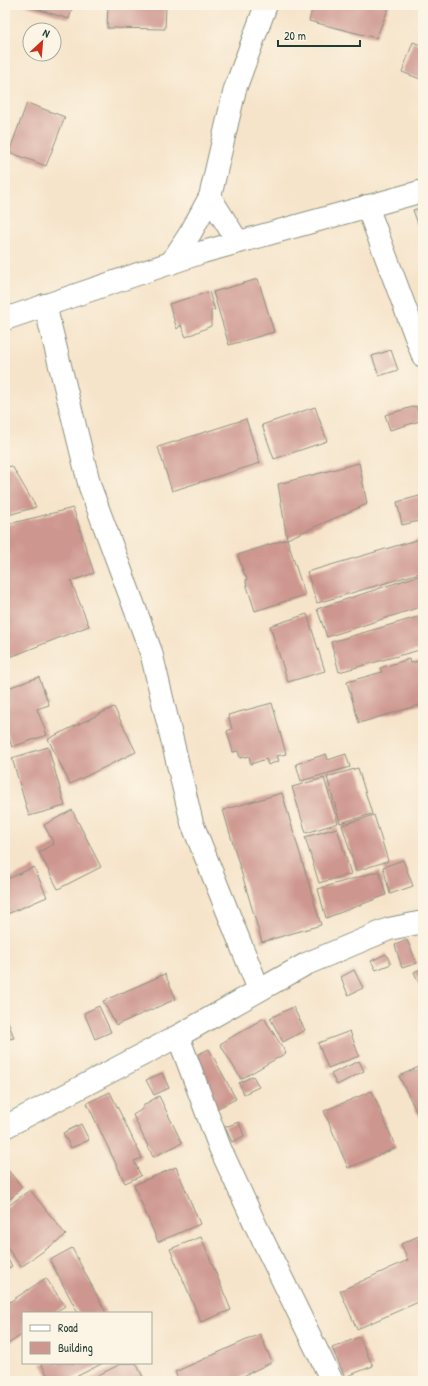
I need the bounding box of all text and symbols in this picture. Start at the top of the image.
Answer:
north arrow [22,22,62,62]
scale bar [278,22,360,48]
text: N [41,25,52,41]
text: 20 m [284,27,306,44]
legend [22,1312,152,1364]
text: Road [58,1319,78,1336]
text: Building [58,1339,93,1356]

